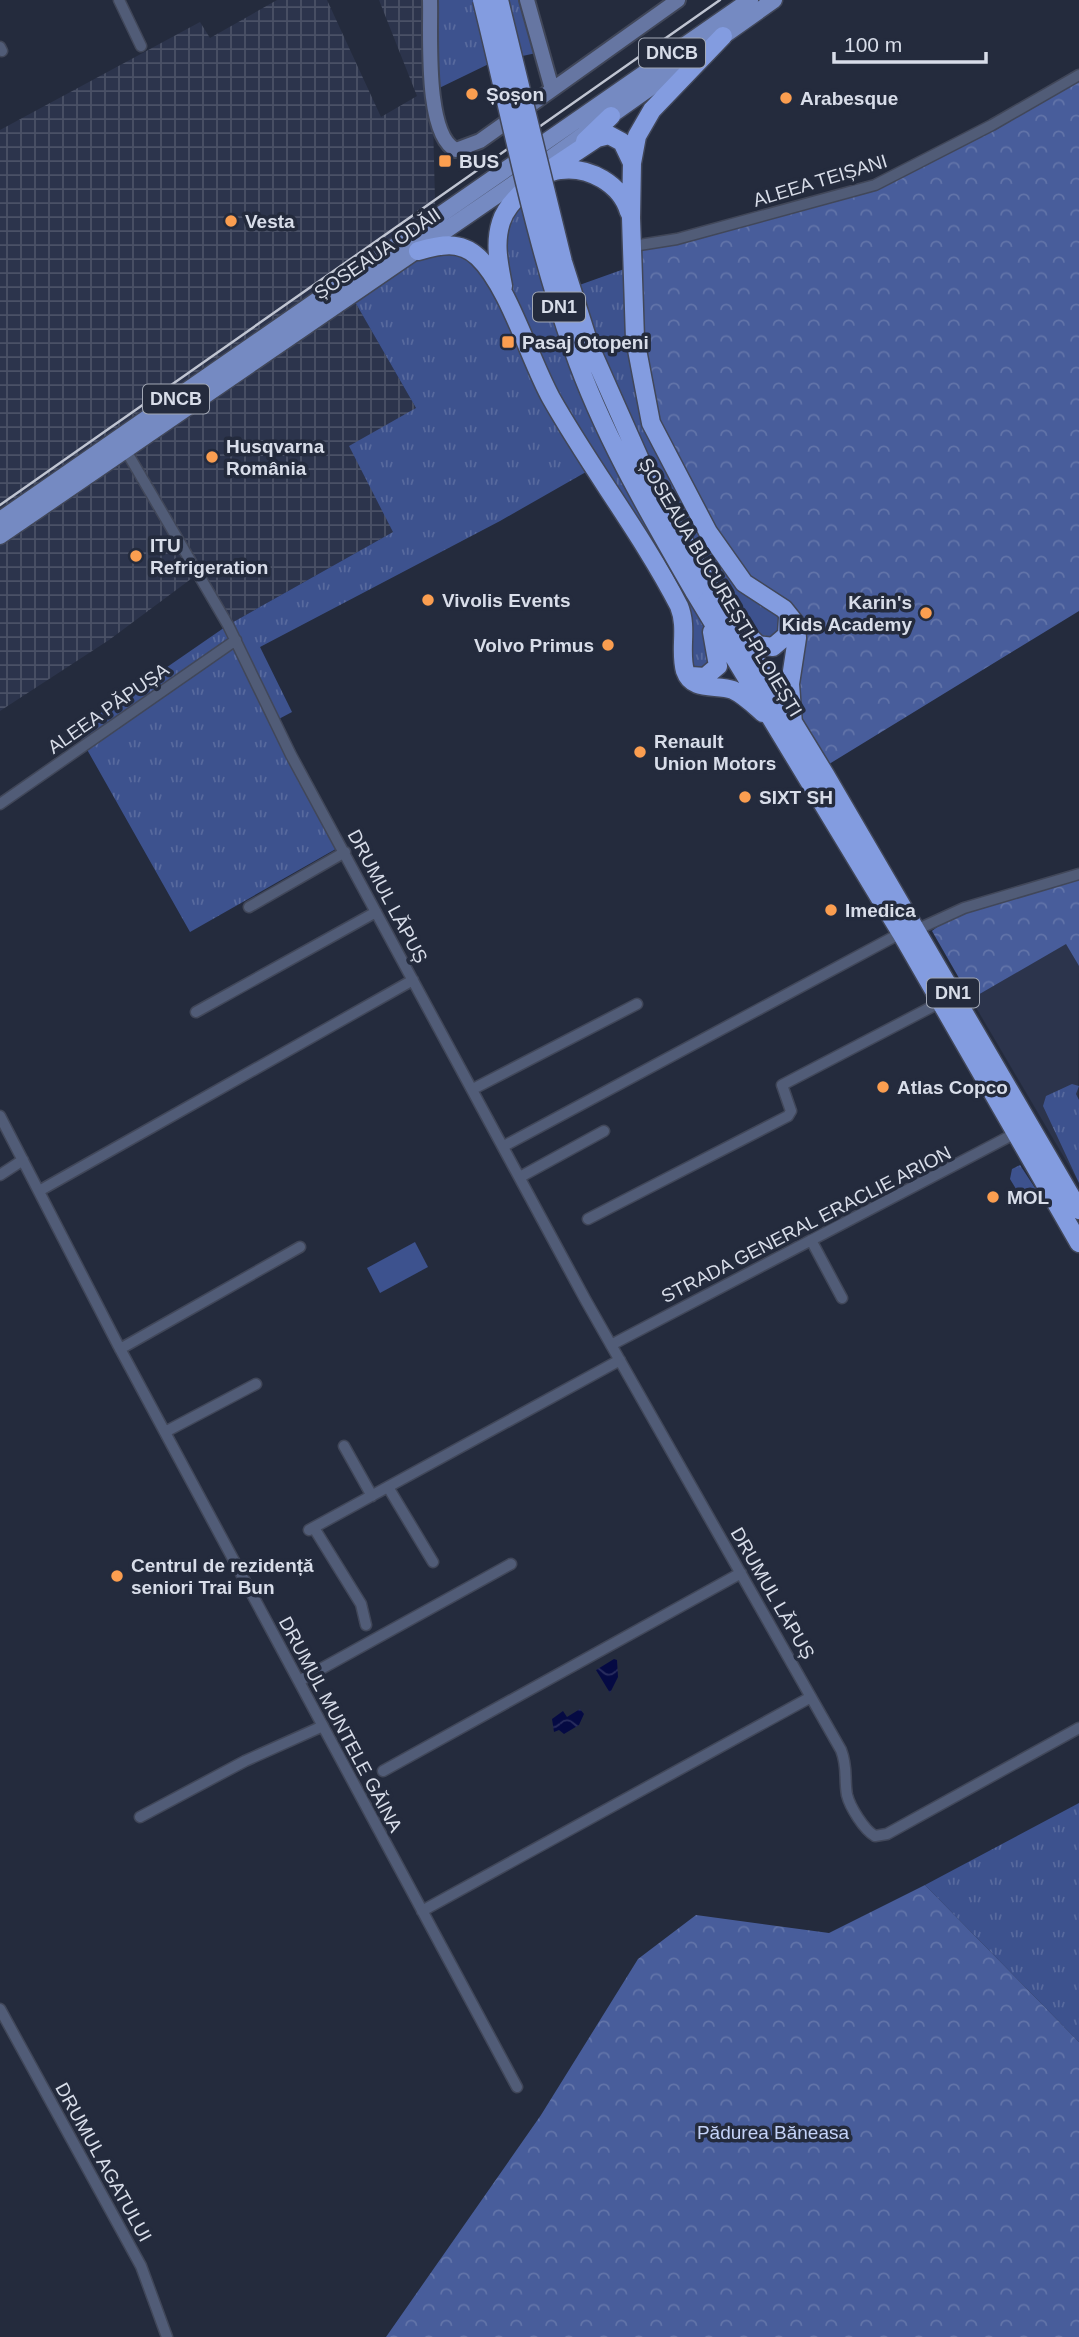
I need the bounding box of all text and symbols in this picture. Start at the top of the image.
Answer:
scale bar [834,21,986,65]
text: 100 m [844,33,902,56]
road number: DNCB [639,38,705,68]
place label: Șoșon [486,84,544,105]
marker: Șoșon [464,86,480,102]
place label: Arabesque [800,88,898,109]
marker: Arabesque [778,90,794,106]
street label: ALEEA TEIȘANI [751,150,890,211]
place label: BUS [459,151,499,172]
marker: BUS [437,153,453,169]
street label: ȘOSEAUA ODĂII [310,203,444,303]
place label: Vesta [245,211,295,232]
marker: Vesta [223,213,239,229]
road number: DN1 [533,292,585,321]
place label: Pasaj Otopeni [522,332,649,353]
marker: Pasaj Otopeni [500,334,516,350]
road number: DNCB [143,384,209,414]
place label: Husqvarna România [226,436,325,479]
marker: Husqvarna România [204,449,220,465]
street label: ȘOSEAUA BUCUREȘTI-PLOIEȘTI [635,454,806,720]
place label: ITU Refrigeration [150,535,268,578]
marker: ITU Refrigeration [128,548,144,564]
place label: Vivolis Events [442,590,571,611]
marker: Vivolis Events [420,592,436,608]
place label: Karin's Kids Academy [782,592,912,635]
marker: Karin's Kids Academy [918,605,934,621]
place label: Volvo Primus [474,635,594,656]
marker: Volvo Primus [600,637,616,653]
street label: ALEEA PĂPUȘA [44,659,173,758]
place label: Renault Union Motors [654,731,776,774]
marker: Renault Union Motors [632,744,648,760]
place label: SIXT SH [759,787,833,808]
marker: SIXT SH [737,789,753,805]
street label: DRUMUL LĂPUȘ [344,826,432,967]
place label: Imedica [845,900,916,921]
marker: Imedica [823,902,839,918]
road number: DN1 [927,978,979,1008]
place label: Atlas Copco [897,1077,1008,1098]
marker: Atlas Copco [875,1079,891,1095]
street label: STRADA GENERAL ERACLIE ARION [658,1142,955,1307]
place label: MOL [1007,1187,1050,1208]
marker: MOL [985,1189,1001,1205]
street label: DRUMUL LĂPUȘ [726,1524,819,1663]
place label: Centrul de rezidență seniori Trai Bun [131,1555,314,1598]
marker: Centrul de rezidență seniori Trai Bun [109,1568,125,1584]
street label: DRUMUL MUNTELE GĂINA [275,1613,407,1836]
street label: DRUMUL AGATULUI [51,2079,156,2245]
park label: Pădurea Băneasa [697,2122,849,2143]

